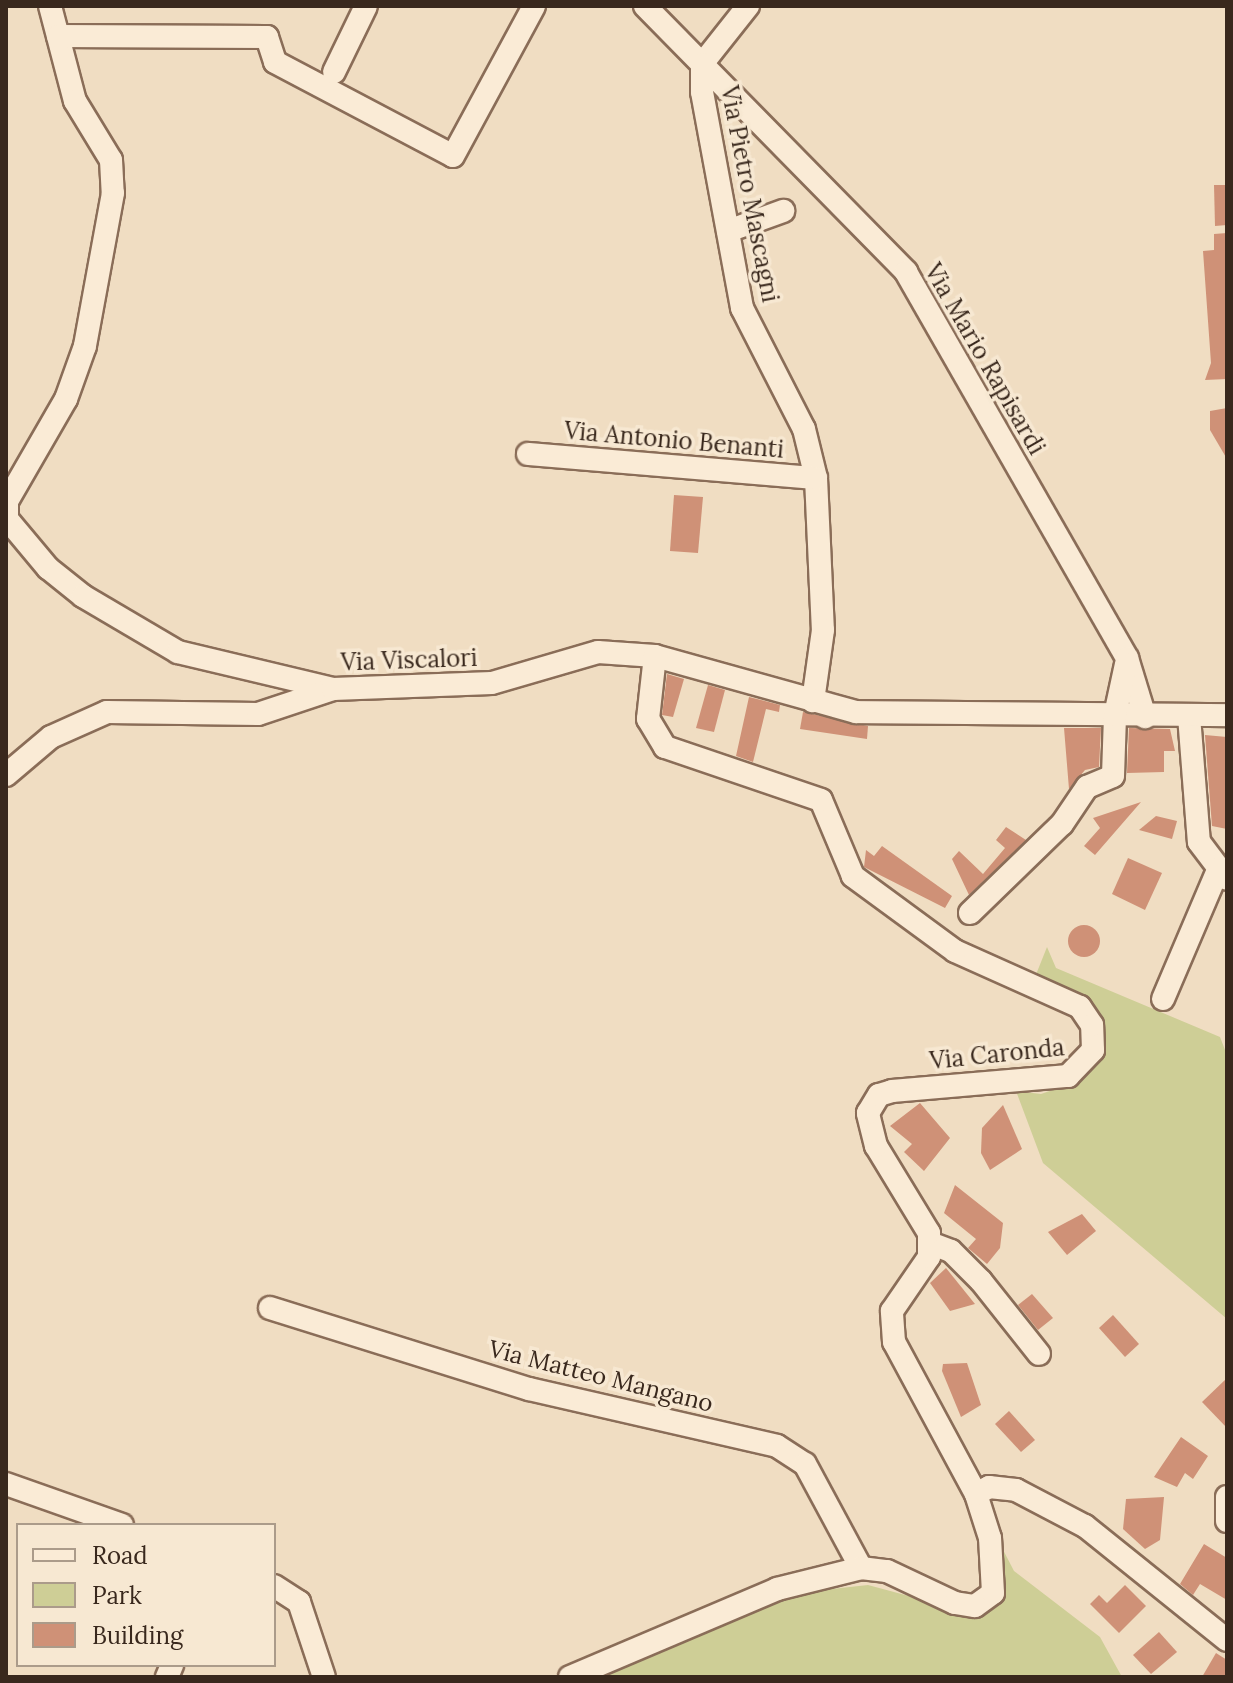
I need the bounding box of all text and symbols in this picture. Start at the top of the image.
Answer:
street label: Via Pietro Mascagni [715,83,785,305]
street label: Via Mario Rapisardi [919,258,1051,460]
street label: Via Antonio Benanti [563,416,785,464]
street label: Via Viscalori [340,643,478,677]
street label: Via Caronda [928,1033,1066,1075]
street label: Via Matteo Mangano [486,1334,716,1418]
legend [16,1523,276,1667]
text: Road [92,1540,148,1571]
text: Park [92,1580,142,1611]
text: Building [92,1620,183,1651]

